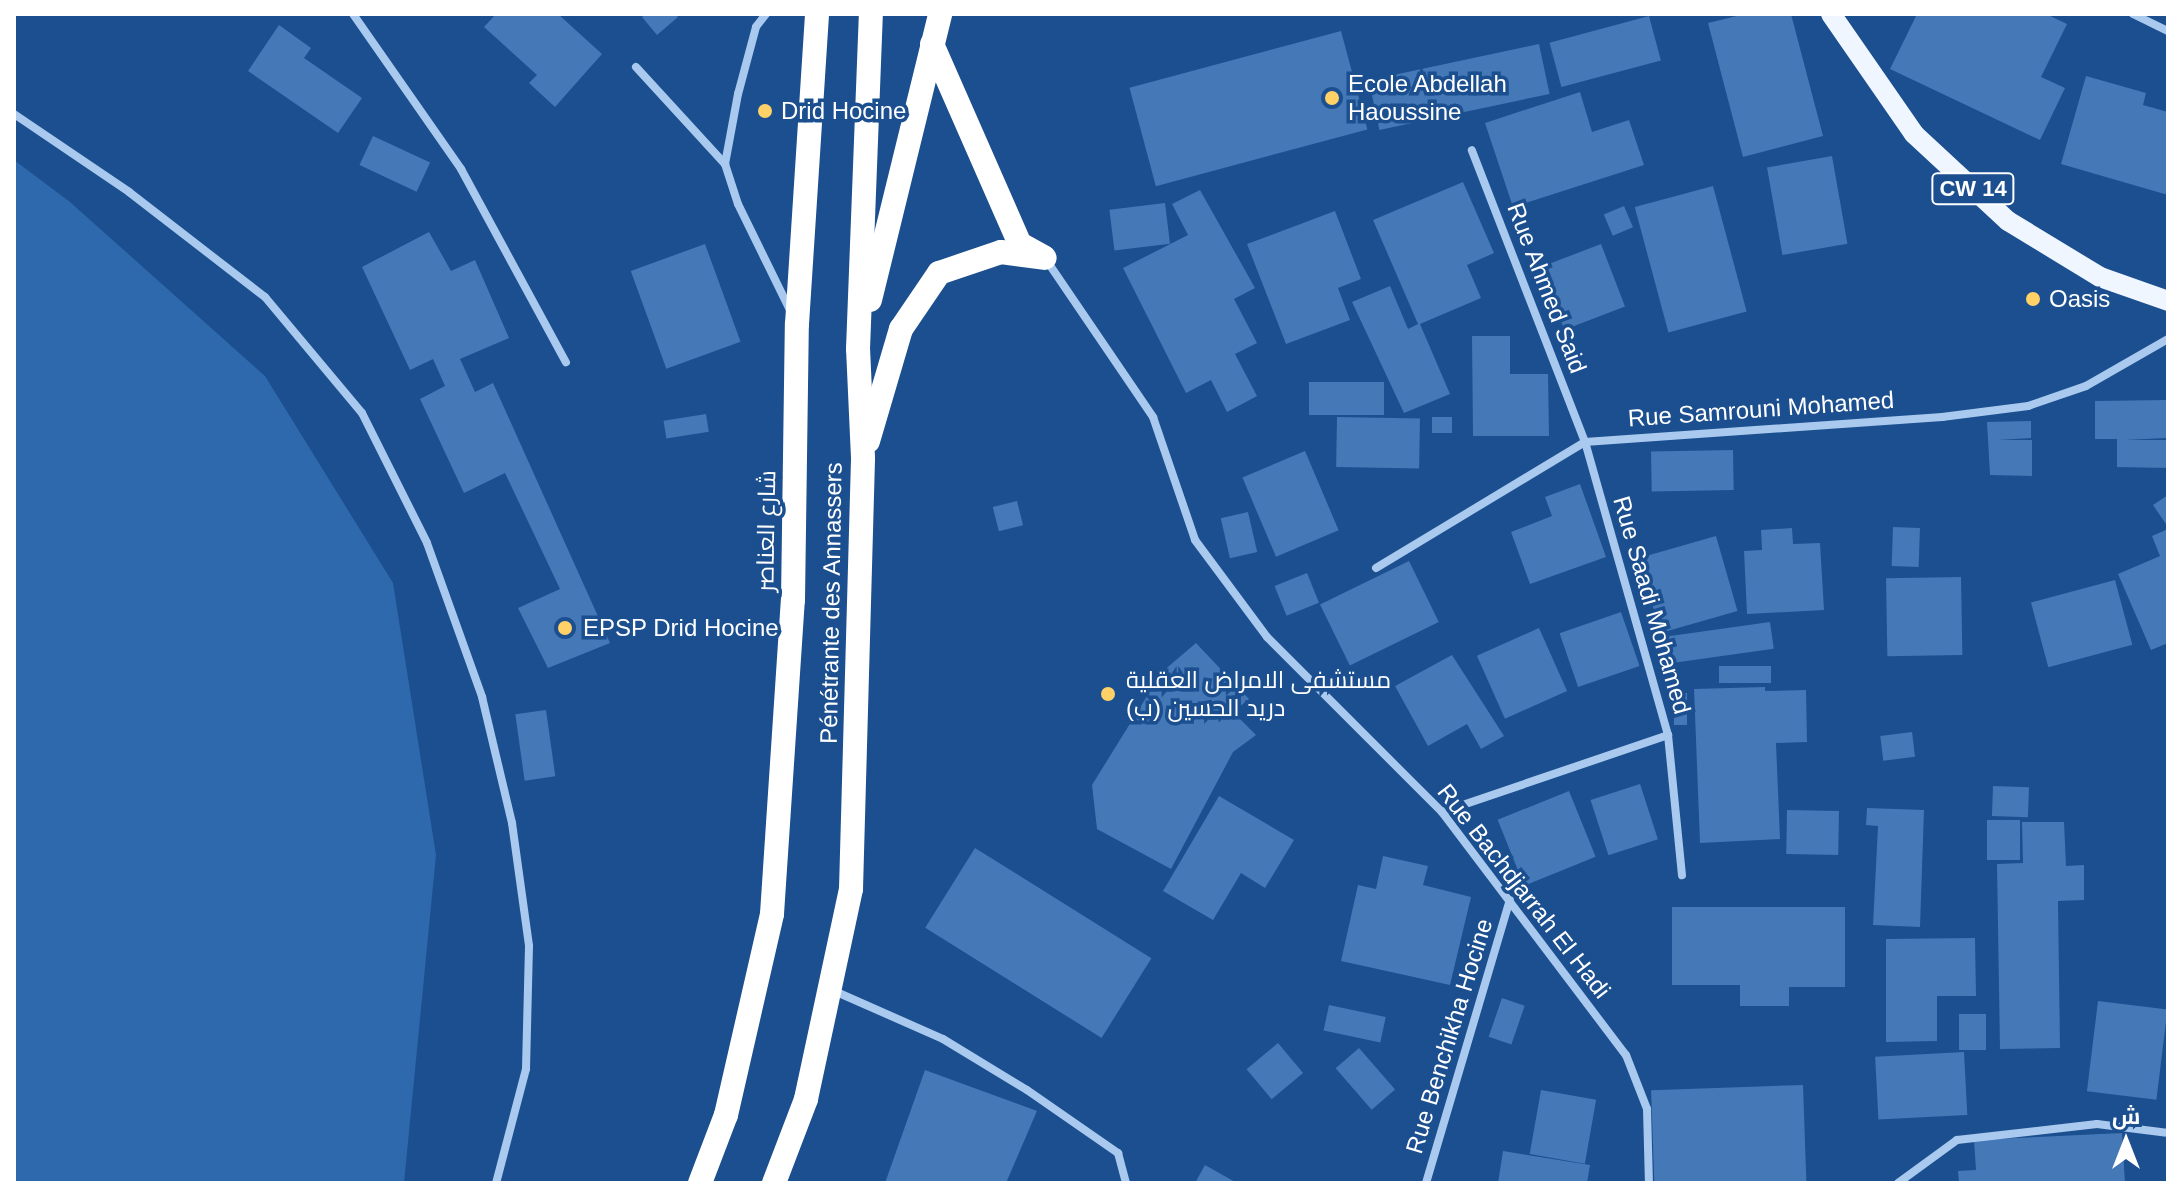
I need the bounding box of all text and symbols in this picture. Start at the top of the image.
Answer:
place label: Ecole Abdellah Haoussine [1348,70,1508,126]
marker: Ecole Abdellah Haoussine [1323,89,1341,107]
place label: Drid Hocine [781,97,906,125]
marker: Drid Hocine [756,102,774,120]
road number: CW 14 [1931,171,2015,207]
street label: Rue Ahmed Said [1501,198,1593,378]
place label: Oasis [2049,285,2110,313]
marker: Oasis [2024,290,2042,308]
street label: Rue Samrouni Mohamed [1627,385,1895,433]
street label: Pénétrante des Annassers [814,461,848,745]
street label: شارع العناصر [751,470,781,592]
street label: Rue Saadi Mohamed [1607,493,1697,717]
place label: EPSP Drid Hocine [583,614,779,642]
marker: EPSP Drid Hocine [554,617,576,639]
place label: مستشفى الامراض العقلية دريد الحسين (ب) [1126,666,1391,722]
marker: مستشفى الامراض العقلية دريد الحسين (ب) [1097,683,1119,705]
street label: Rue Bachdjarrah El Hadi [1431,778,1617,1004]
street label: Rue Benchikha Hocine [1400,915,1498,1157]
north arrow [2086,1101,2166,1181]
text: ش [2112,1104,2140,1129]

